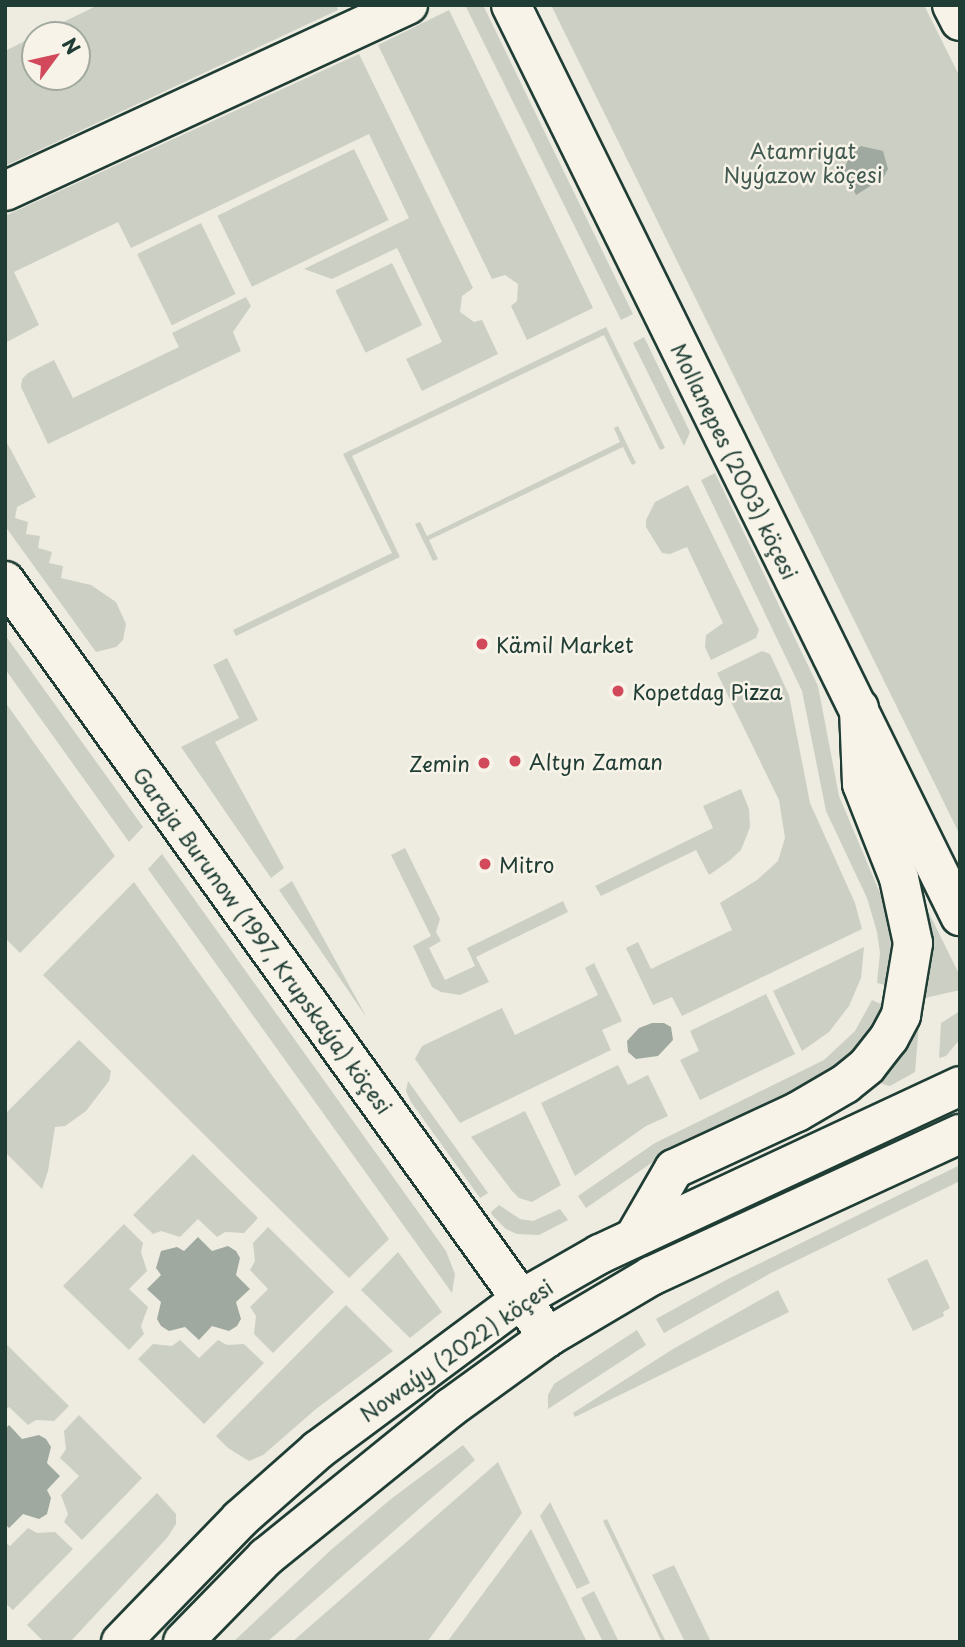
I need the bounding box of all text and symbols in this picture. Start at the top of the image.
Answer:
north arrow [21,21,91,91]
text: N [56,32,88,60]
park label: Atamriyat Nyýazow köçesi [723,137,883,187]
street label: Mollanepes (2003) köçesi [667,338,803,584]
place label: Kämil Market [496,631,634,657]
marker: Kämil Market [474,636,490,652]
place label: Kopetdag Pizza [632,678,785,704]
marker: Kopetdag Pizza [610,683,626,699]
place label: Altyn Zaman [529,748,663,774]
place label: Zemin [409,750,470,776]
marker: Altyn Zaman [507,753,523,769]
marker: Zemin [476,755,492,771]
street label: Garaja Burunow (1997, Krupskaýa) köçesi [128,761,398,1119]
place label: Mitro [499,851,554,877]
marker: Mitro [477,856,493,872]
street label: Nowaýy (2022) köçesi [355,1274,557,1426]

